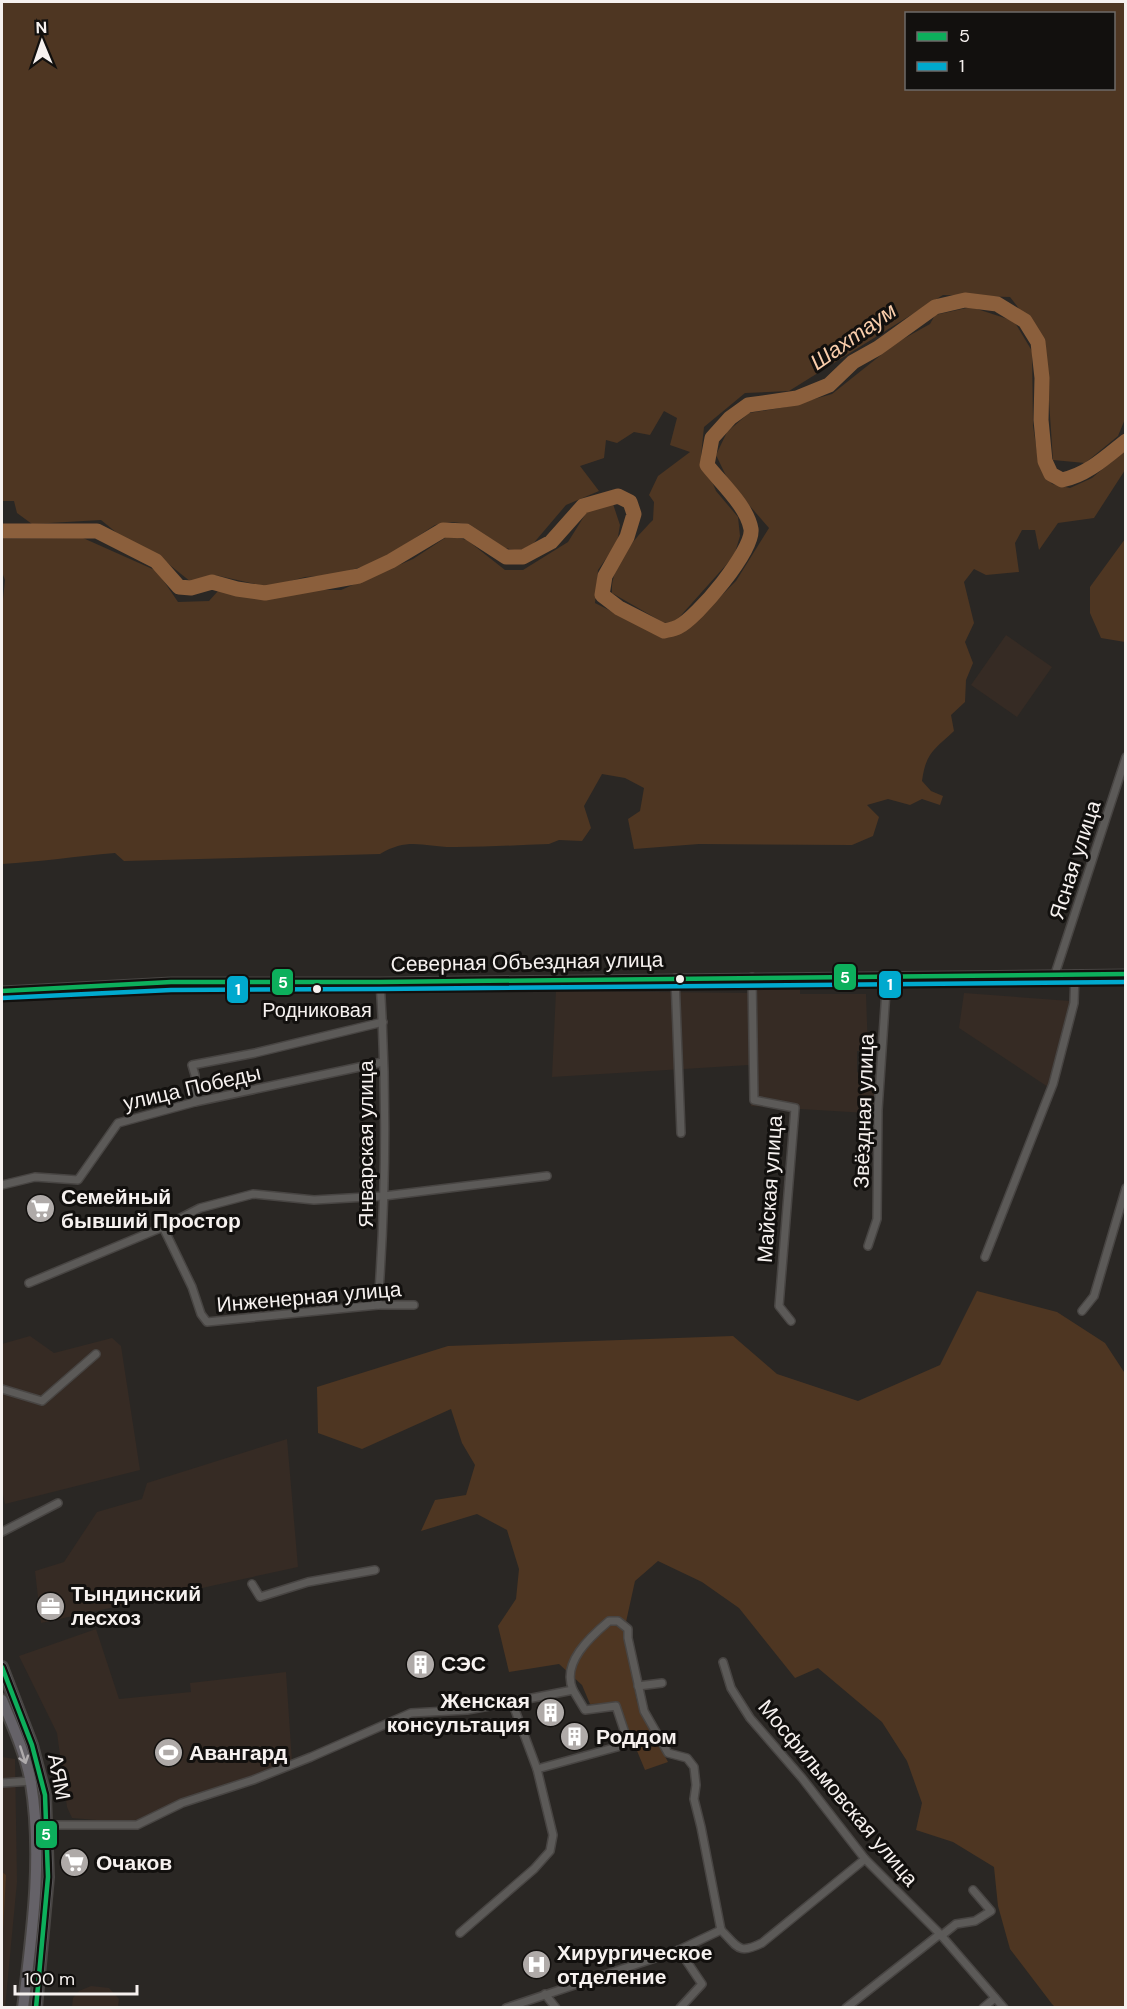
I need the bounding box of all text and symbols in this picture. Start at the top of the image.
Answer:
north arrow [12,12,72,72]
legend [905,12,1115,90]
text: N [35,17,48,38]
text: 5 [959,24,970,48]
text: 1 [959,54,965,78]
water label: Шахтаум [804,296,902,377]
street label: Ясная улица [1043,797,1108,923]
street label: Северная Объездная улица [390,946,664,978]
line badge: 5 [833,963,857,991]
text: 5 [840,967,850,988]
line badge: 5 [271,968,294,996]
line badge: 1 [878,970,902,999]
text: 5 [278,972,288,993]
unlabelled marker [674,973,686,985]
text: 1 [887,974,893,995]
line badge: 1 [226,975,249,1004]
text: 1 [235,979,241,1000]
marker: Родниковая [311,983,323,995]
place label: Родниковая [262,997,372,1023]
street label: Звёздная улица [847,1033,881,1189]
street label: улица Победы [120,1059,264,1117]
street label: Январская улица [352,1060,380,1228]
street label: Майская улица [751,1114,789,1264]
place label: Семейный бывший Простор [61,1183,241,1235]
supermarket icon: Семейный бывший Простор [24,1193,56,1225]
street label: Инженерная улица [215,1275,403,1319]
place label: Тындинский лесхоз [71,1580,201,1632]
office icon: Тындинский лесхоз [34,1590,66,1622]
building icon: СЭС [404,1648,436,1680]
place label: СЭС [441,1650,486,1678]
place label: Женская консультация [387,1687,530,1739]
street label: Мосфильмовская улица [752,1694,925,1893]
building icon: Женская консультация [535,1697,567,1729]
building icon: Роддом [559,1721,591,1753]
place label: Роддом [596,1723,677,1751]
sports icon: Авангард [152,1737,184,1769]
place label: Авангард [189,1739,287,1767]
one-way arrow [18,1745,29,1764]
street label: АЯМ [41,1751,77,1803]
line badge: 5 [35,1820,58,1849]
text: 5 [41,1824,51,1845]
supermarket icon: Очаков [59,1847,91,1879]
place label: Очаков [96,1849,172,1877]
place label: Хирургическое отделение [557,1939,712,1991]
hospital icon: Хирургическое отделение [520,1949,552,1981]
scale bar [15,1958,136,1996]
text: 100 m [24,1967,75,1991]

